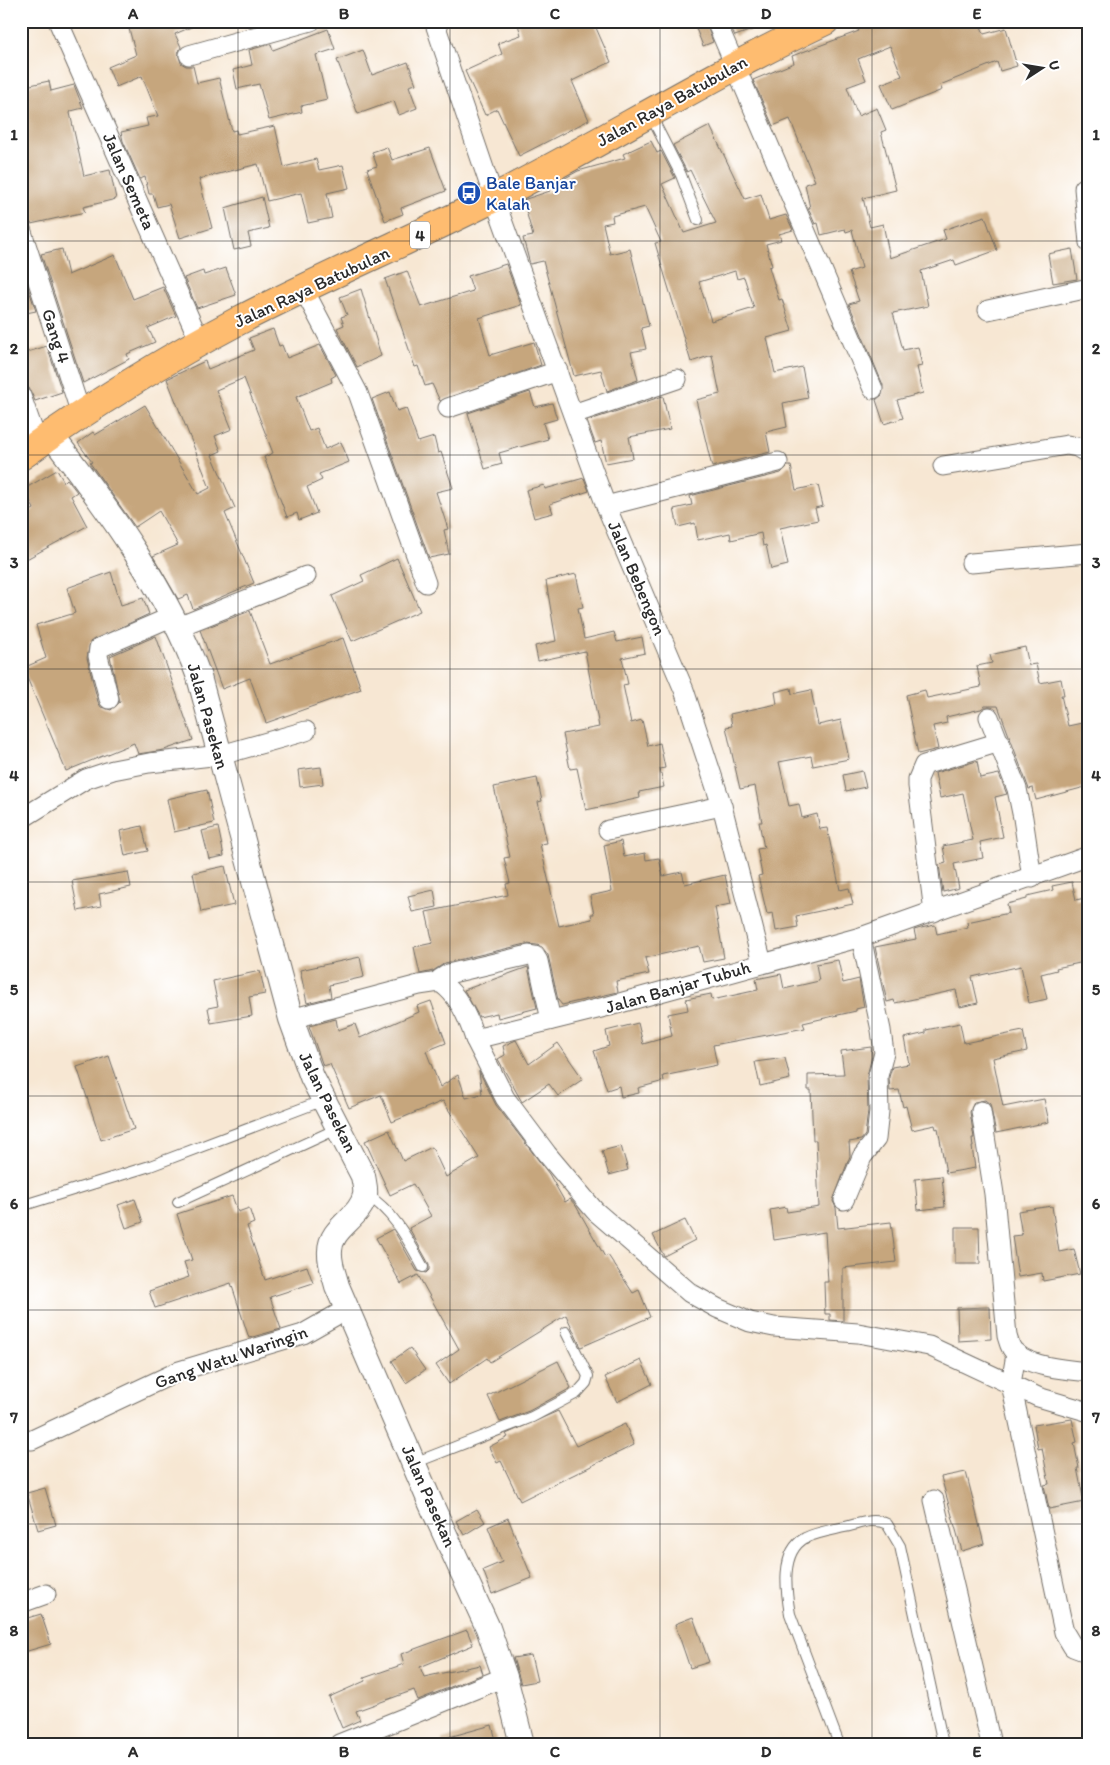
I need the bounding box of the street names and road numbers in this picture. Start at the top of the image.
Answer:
street label: Jalan Raya Batubulan [593,50,751,152]
street label: Jalan Semeta [98,129,160,233]
road number: 4 [410,222,430,248]
street label: Jalan Raya Batubulan [231,241,393,333]
street label: Gang 4 [37,306,75,366]
street label: Jalan Bebengon [603,518,671,638]
street label: Jalan Pasekan [182,660,234,772]
street label: Jalan Banjar Tubuh [603,956,753,1018]
street label: Jalan Pasekan [294,1048,362,1156]
street label: Gang Watu Waringin [152,1321,310,1393]
street label: Jalan Pasekan [397,1442,461,1551]

